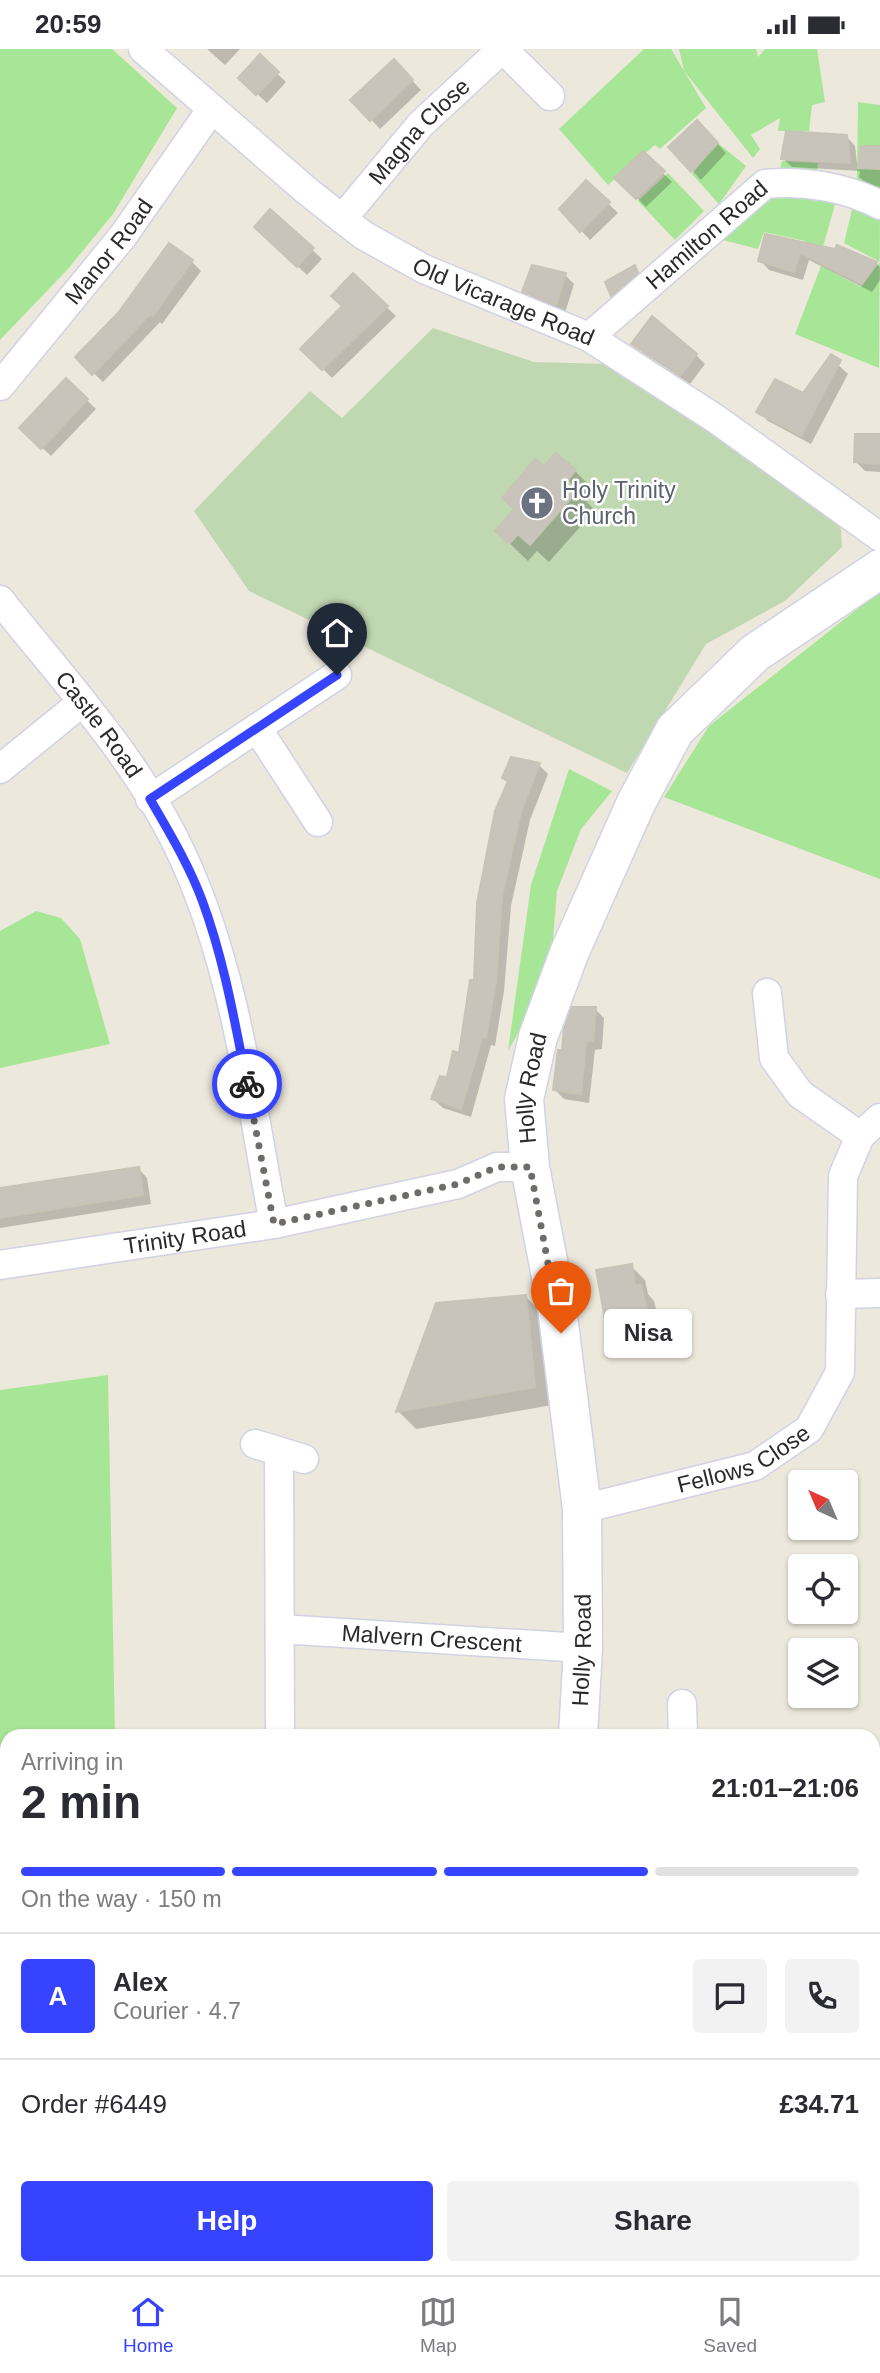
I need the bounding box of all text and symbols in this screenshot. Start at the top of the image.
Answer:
text: 20:59 [35,9,102,39]
street label: Magna Close [363,73,475,189]
street label: Hamilton Road [641,175,773,294]
street label: Manor Road [59,194,158,309]
street label: Old Vicarage Road [408,252,598,351]
place label: Holy Trinity Church [562,477,676,529]
church icon: Holy Trinity Church [518,484,556,522]
pin [307,603,367,675]
icon: home [318,614,356,652]
street label: Castle Road [50,666,148,782]
street label: Holly Road [510,1030,552,1145]
courier [212,1049,282,1119]
icon: bike [228,1065,266,1103]
street label: Trinity Road [122,1215,248,1259]
pin [531,1261,591,1333]
icon: bag [542,1272,580,1310]
callout: Nisa [603,1309,690,1357]
text: Nisa [624,1320,672,1346]
street label: Fellows Close [674,1419,815,1498]
north arrow [788,1470,858,1540]
map controls [788,1470,858,1708]
button: locate [788,1554,858,1624]
street label: Holly Road [567,1594,596,1707]
street label: Malvern Crescent [341,1620,523,1657]
button: layers [788,1638,858,1708]
text: Arriving in [21,1749,123,1775]
text: 21:01–21:06 [712,1773,859,1803]
text: 2 min [21,1776,141,1828]
text: On the way · 150 m [21,1886,222,1912]
button: chat [693,1959,767,2033]
button: phone [785,1959,859,2033]
text: Alex [113,1967,168,1997]
text: A [49,1981,67,2011]
text: Courier · 4.7 [113,1998,241,2024]
text: Order #6449 [21,2089,167,2119]
text: £34.71 [779,2089,859,2119]
button: Help [21,2181,433,2261]
button: Share [447,2181,859,2261]
tab: Home [123,2293,174,2357]
tab: Map [419,2293,457,2357]
tab: Saved [703,2293,757,2357]

